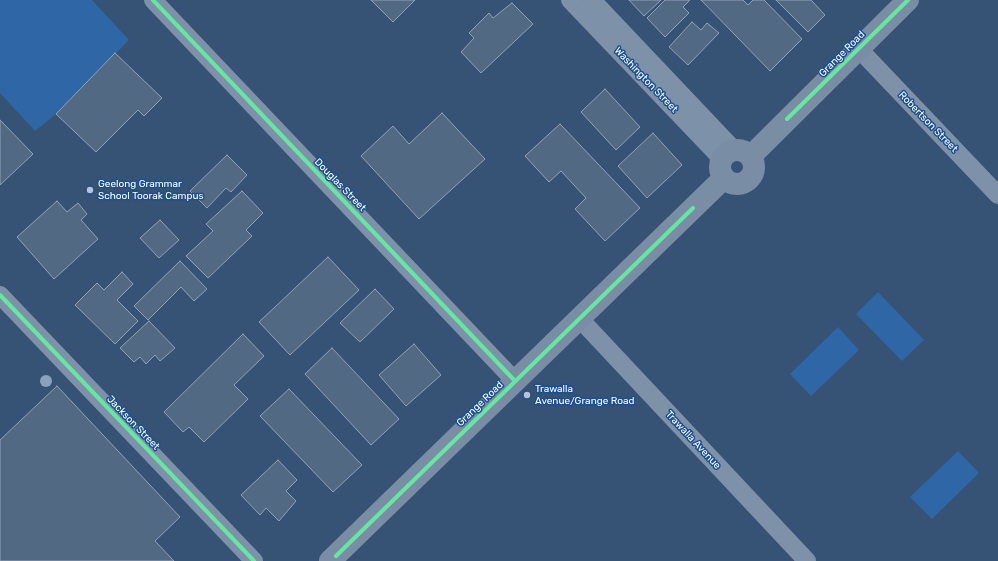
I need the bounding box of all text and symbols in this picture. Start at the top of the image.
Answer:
street label: Grange Road [817,29,867,79]
street label: Washington Street [612,45,680,115]
street label: Robertson Street [896,89,960,155]
street label: Douglas Street [312,156,368,214]
place label: Geelong Grammar School Toorak Campus [98,178,203,202]
marker: Geelong Grammar School Toorak Campus [85,185,95,195]
street label: Grange Road [454,379,506,429]
place label: Trawalla Avenue/Grange Road [535,383,634,406]
marker: Trawalla Avenue/Grange Road [522,390,532,400]
street label: Jackson Street [104,393,162,453]
street label: Trawalla Avenue [663,408,723,472]

